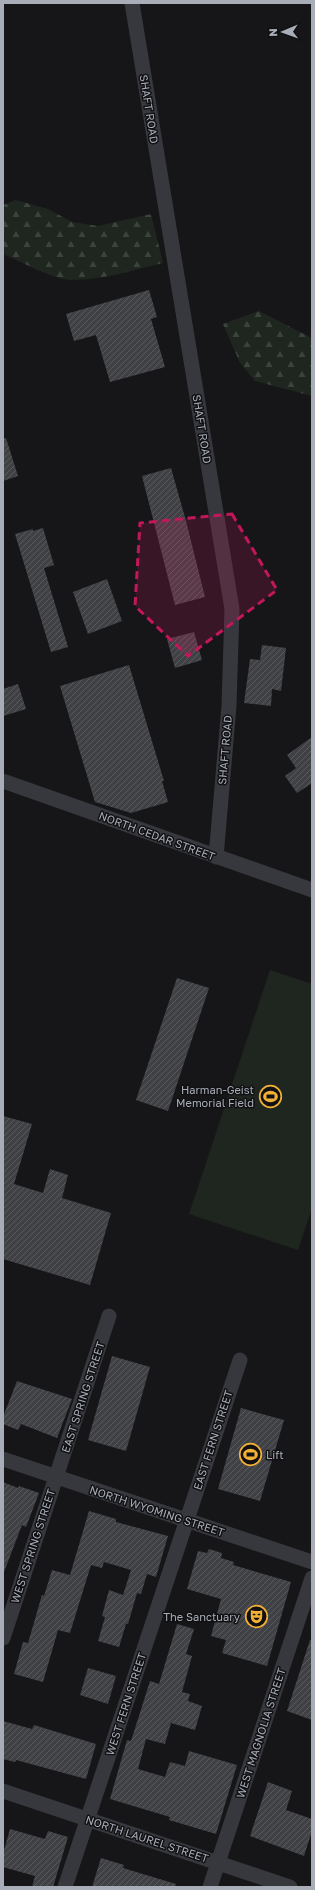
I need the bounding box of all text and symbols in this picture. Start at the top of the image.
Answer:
north arrow [263,12,303,52]
text: N [266,28,279,37]
street label: SHAFT ROAD [138,74,161,145]
street label: SHAFT ROAD [191,394,214,465]
street label: SHAFT ROAD [215,714,234,785]
street label: NORTH CEDAR STREET [97,808,217,863]
place label: Harman-Geist Memorial Field [176,1083,254,1109]
sports icon: Harman-Geist Memorial Field [257,1083,283,1109]
street label: EAST SPRING STREET [58,1339,107,1454]
street label: EAST FERN STREET [190,1388,235,1491]
sports icon: Lift [238,1442,264,1468]
place label: Lift [266,1448,284,1461]
street label: NORTH WYOMING STREET [88,1483,226,1539]
street label: WEST SPRING STREET [8,1487,57,1605]
theatre icon: The Sanctuary [243,1604,269,1630]
place label: The Sanctuary [163,1610,240,1623]
street label: WEST FERN STREET [103,1651,148,1757]
street label: WEST MAGNOLIA STREET [233,1666,288,1800]
street label: NORTH LAUREL STREET [84,1813,210,1865]

